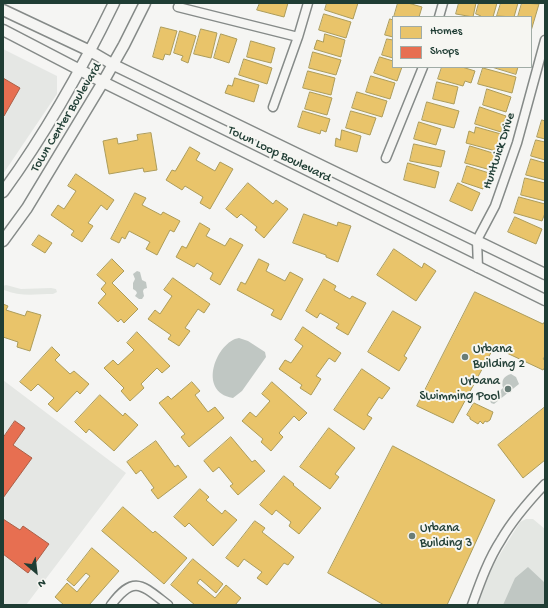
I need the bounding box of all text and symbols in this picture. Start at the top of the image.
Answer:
legend [392,16,532,68]
text: Homes [430,25,462,39]
text: Shops [430,45,459,59]
street label: Town Center Boulevard [28,60,106,176]
street label: Huntwick Drive [480,111,520,191]
street label: Town Loop Boulevard [225,123,333,187]
place label: Urbana Building 2 [473,342,525,373]
marker: Urbana Building 2 [460,352,470,362]
place label: Urbana Swimming Pool [420,374,500,405]
marker: Urbana Swimming Pool [503,384,513,394]
place label: Urbana Building 3 [420,521,472,552]
marker: Urbana Building 3 [407,531,417,541]
north arrow [16,552,56,592]
text: N [36,576,48,590]

